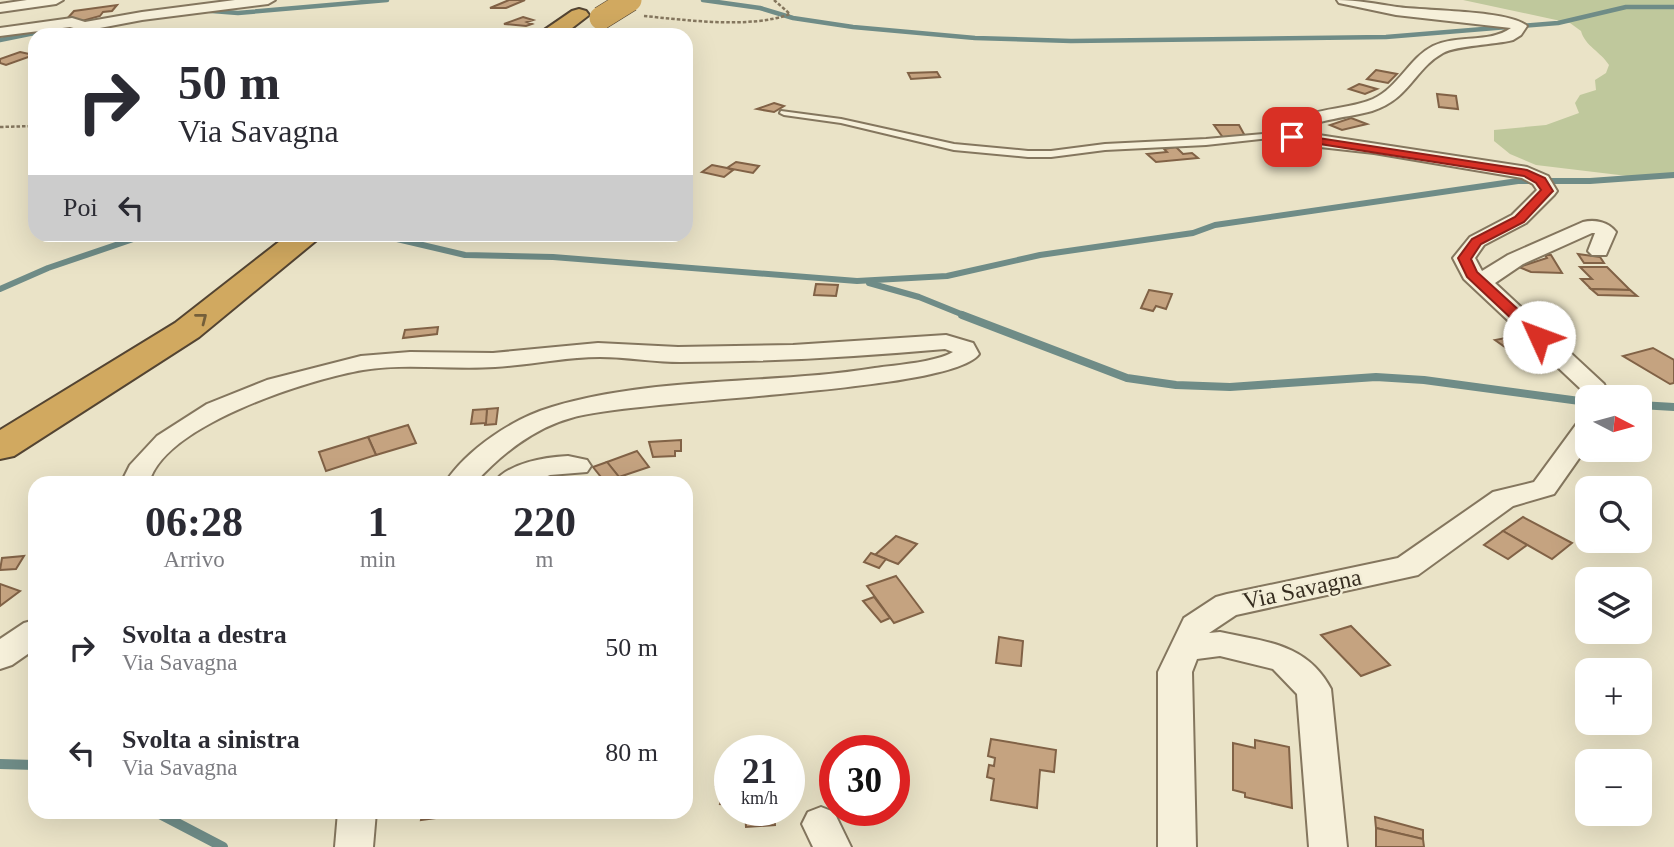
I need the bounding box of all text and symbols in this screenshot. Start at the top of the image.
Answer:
text: 50 m [178,55,280,110]
icon: right [63,56,154,147]
pin [1262,107,1322,167]
text: Via Savagna [178,113,339,149]
icon: arrive [1273,118,1311,156]
icon: left [112,189,150,227]
text: Poi [63,193,98,222]
position arrow [1502,300,1576,374]
one-way arrow [195,314,207,327]
north arrow [1575,385,1652,462]
map controls [1575,385,1652,826]
button: search [1575,476,1652,553]
text: 06:28 [145,499,243,545]
text: 1 [367,499,388,545]
text: 220 [513,499,576,545]
text: Arrivo [163,547,225,572]
text: min [360,547,396,572]
text: m [535,547,553,572]
street label: Via Savagna [1240,564,1364,614]
button: layers [1575,567,1652,644]
text: Svolta a destra [122,620,287,649]
icon: right [63,629,101,667]
text: 50 m [605,633,658,662]
text: Via Savagna [122,650,238,675]
button: + [1575,658,1652,735]
text: Svolta a sinistra [122,725,300,754]
icon: left [63,734,101,772]
speed limit sign: 30 [819,735,910,826]
text: 80 m [605,738,658,767]
button: − [1575,749,1652,826]
text: 21 [742,752,777,791]
text: Via Savagna [122,755,238,780]
text: km/h [741,788,778,808]

